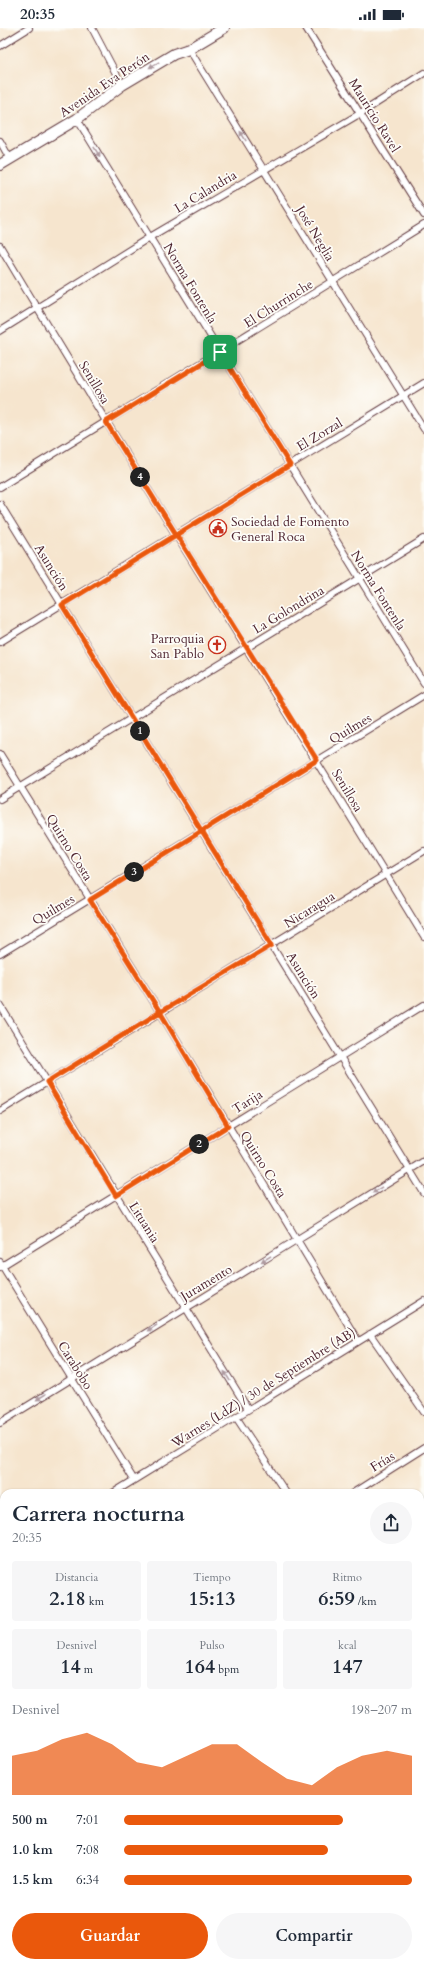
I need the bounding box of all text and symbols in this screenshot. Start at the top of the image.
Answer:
text: 20:35 [20,4,55,24]
street label: Avenida Eva Perón [56,48,154,122]
one-way arrow [149,62,160,69]
street label: Mauricio Ravel [344,75,404,156]
one-way arrow [239,131,247,141]
one-way arrow [94,147,101,158]
street label: La Calandria [171,166,240,218]
street label: José Neglia [290,201,339,265]
street label: Norma Fontenla [159,240,222,328]
street label: El Churrinche [240,275,317,332]
pin [203,335,237,369]
icon: arrive [209,341,231,363]
street label: Senillosa [74,358,114,408]
street label: El Zorzal [293,414,346,456]
pin: 4 [130,467,150,487]
text: 4 [137,469,143,484]
place label: Sociedad de Fomento General Roca [231,513,349,546]
public building icon: Sociedad de Fomento General Roca [208,518,228,538]
street label: Asunción [30,541,73,595]
street label: Norma Fontenla [346,547,410,634]
street label: La Golondrina [249,581,328,638]
place label: Parroquia San Pablo [150,630,204,663]
church icon: Parroquia San Pablo [207,635,227,655]
street label: Quilmes [326,709,375,749]
pin: 1 [130,721,150,741]
text: 1 [137,723,143,738]
street label: Senillosa [327,766,367,816]
street label: Quirno Costa [41,811,97,885]
pin: 3 [124,862,144,882]
text: 3 [131,864,137,879]
street label: Nicaragua [281,887,339,933]
street label: Quilmes [29,890,78,930]
street label: Asunción [282,949,325,1003]
street label: Tarija [229,1085,267,1118]
street label: Quirno Costa [235,1128,291,1202]
pin: 2 [189,1134,209,1154]
text: 2 [196,1136,202,1151]
one-way arrow [371,1187,382,1194]
street label: Lituania [125,1199,164,1247]
one-way arrow [260,1255,272,1262]
street label: Juramento [176,1260,236,1306]
one-way arrow [147,1324,157,1332]
street label: Warnes (LdZ) / 30 de Septiembre (AB) [167,1324,359,1453]
street label: Carabobo [53,1338,97,1393]
one-way arrow [224,1370,231,1382]
one-way arrow [35,1393,47,1400]
street label: Frías [367,1447,398,1476]
text: Carrera nocturna [12,1499,185,1529]
button: share [370,1502,412,1544]
text: 20:35 [12,1529,42,1547]
text: Distancia [55,1570,98,1585]
text: Tiempo [193,1570,231,1585]
text: Ritmo [333,1570,362,1585]
text: 2.18 [49,1585,86,1612]
text: 15:13 [189,1585,235,1612]
text: 6:59 [318,1585,355,1612]
text: km [86,1594,104,1609]
text: /km [355,1594,376,1609]
text: Desnivel [57,1638,97,1653]
text: Pulso [200,1638,224,1653]
text: kcal [338,1638,357,1653]
text: 14 [60,1653,81,1680]
text: 164 [185,1653,215,1680]
text: 147 [332,1653,363,1680]
text: m [81,1662,93,1677]
text: bpm [215,1662,239,1677]
text: Desnivel [12,1701,60,1719]
text: 198–207 m [350,1701,412,1719]
text: 500 m [12,1811,47,1829]
text: 7:01 [76,1811,99,1829]
text: 1.0 km [12,1841,53,1859]
text: 7:08 [76,1841,99,1859]
text: 1.5 km [12,1871,53,1889]
text: 6:34 [76,1871,99,1889]
button: Guardar [12,1913,208,1959]
button: Compartir [216,1913,412,1959]

